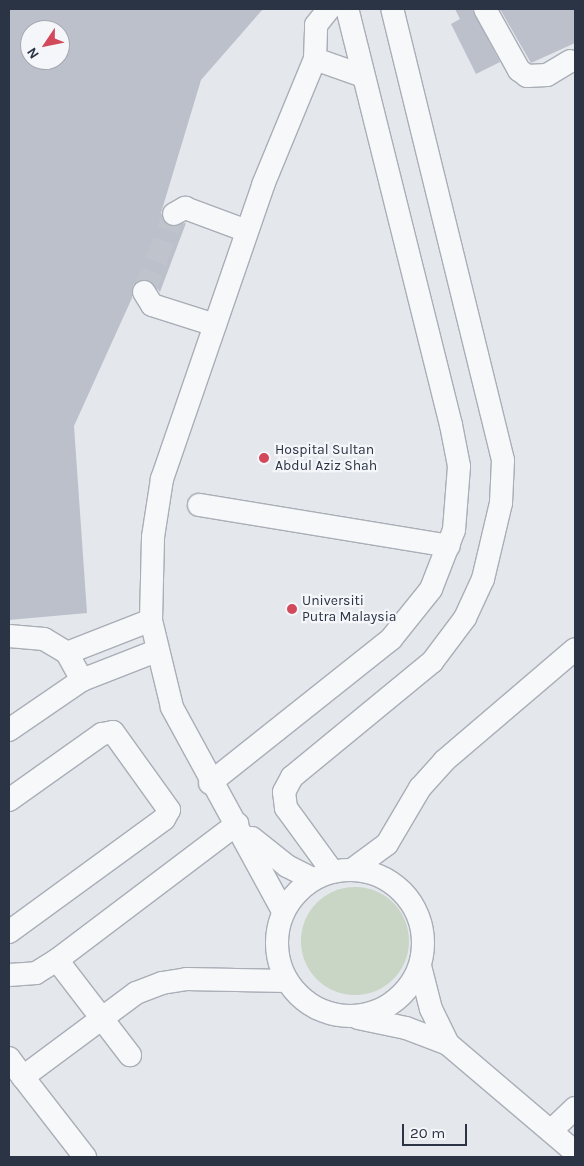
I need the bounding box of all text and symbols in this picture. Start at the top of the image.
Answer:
north arrow [20,20,70,70]
text: N [23,44,43,62]
place label: Hospital Sultan Abdul Aziz Shah [275,442,377,474]
marker: Hospital Sultan Abdul Aziz Shah [257,451,271,465]
place label: Universiti Putra Malaysia [302,593,397,626]
marker: Universiti Putra Malaysia [286,603,298,615]
scale bar [404,1114,469,1146]
text: 20 m [410,1124,445,1142]

